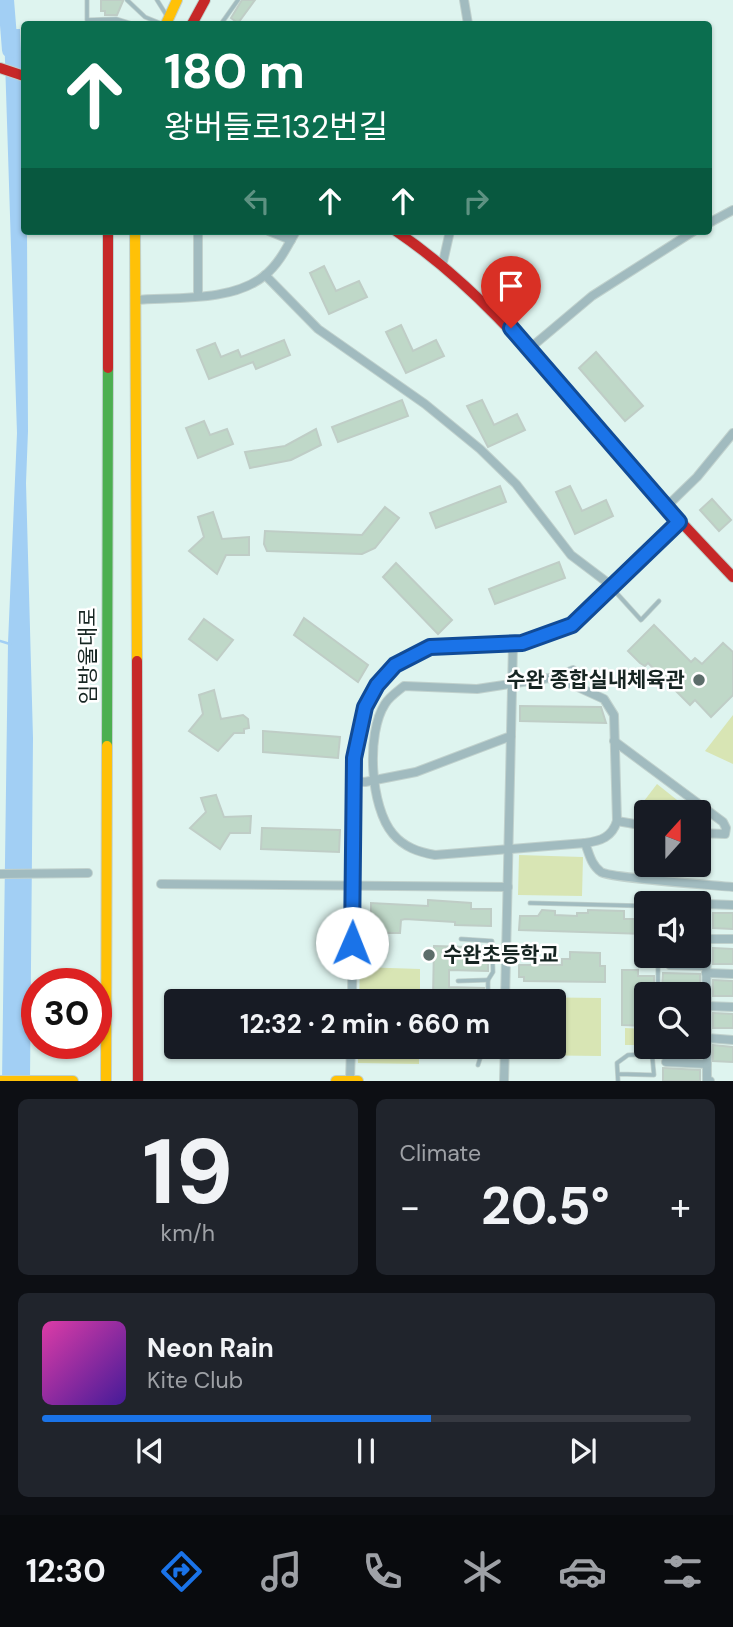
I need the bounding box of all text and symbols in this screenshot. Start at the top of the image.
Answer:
text: 180 m [164,39,305,103]
icon: ahead [49,49,140,140]
text: 왕버들로132번길 [164,106,388,148]
icon: left [238,182,276,220]
icon: ahead [311,182,349,220]
icon: ahead [384,182,422,220]
icon: right [457,182,495,220]
pin [481,256,541,328]
icon: arrive [492,267,530,305]
street label: 임방울대로 [74,608,102,704]
place label: 수완 종합실내체육관 [506,666,685,694]
marker: 수완 종합실내체육관 [691,672,707,688]
north arrow [634,800,710,877]
map controls [634,800,711,1059]
button: sound [634,891,711,968]
position arrow [315,906,389,980]
place label: 수완초등학교 [443,941,559,969]
marker: 수완초등학교 [421,947,437,963]
speed limit sign: 30 [21,968,112,1059]
button: search [634,982,711,1059]
text: 12:32 · 2 min · 660 m [240,1007,490,1041]
text: 19 [142,1113,233,1231]
text: Climate [400,1138,481,1168]
text: 20.5° [481,1172,610,1240]
text: − [400,1182,420,1232]
text: + [670,1182,691,1232]
text: km/h [161,1218,215,1248]
text: Neon Rain [147,1331,274,1365]
text: Kite Club [147,1365,243,1395]
icon: previous [131,1432,169,1470]
icon: pause [347,1432,385,1470]
icon: next [564,1432,602,1470]
icon: directions [157,1547,206,1596]
icon: music [257,1547,306,1596]
icon: phone [358,1547,407,1596]
icon: climate [458,1547,507,1596]
icon: car [558,1547,607,1596]
icon: filters [658,1547,707,1596]
text: 12:30 [26,1550,106,1592]

